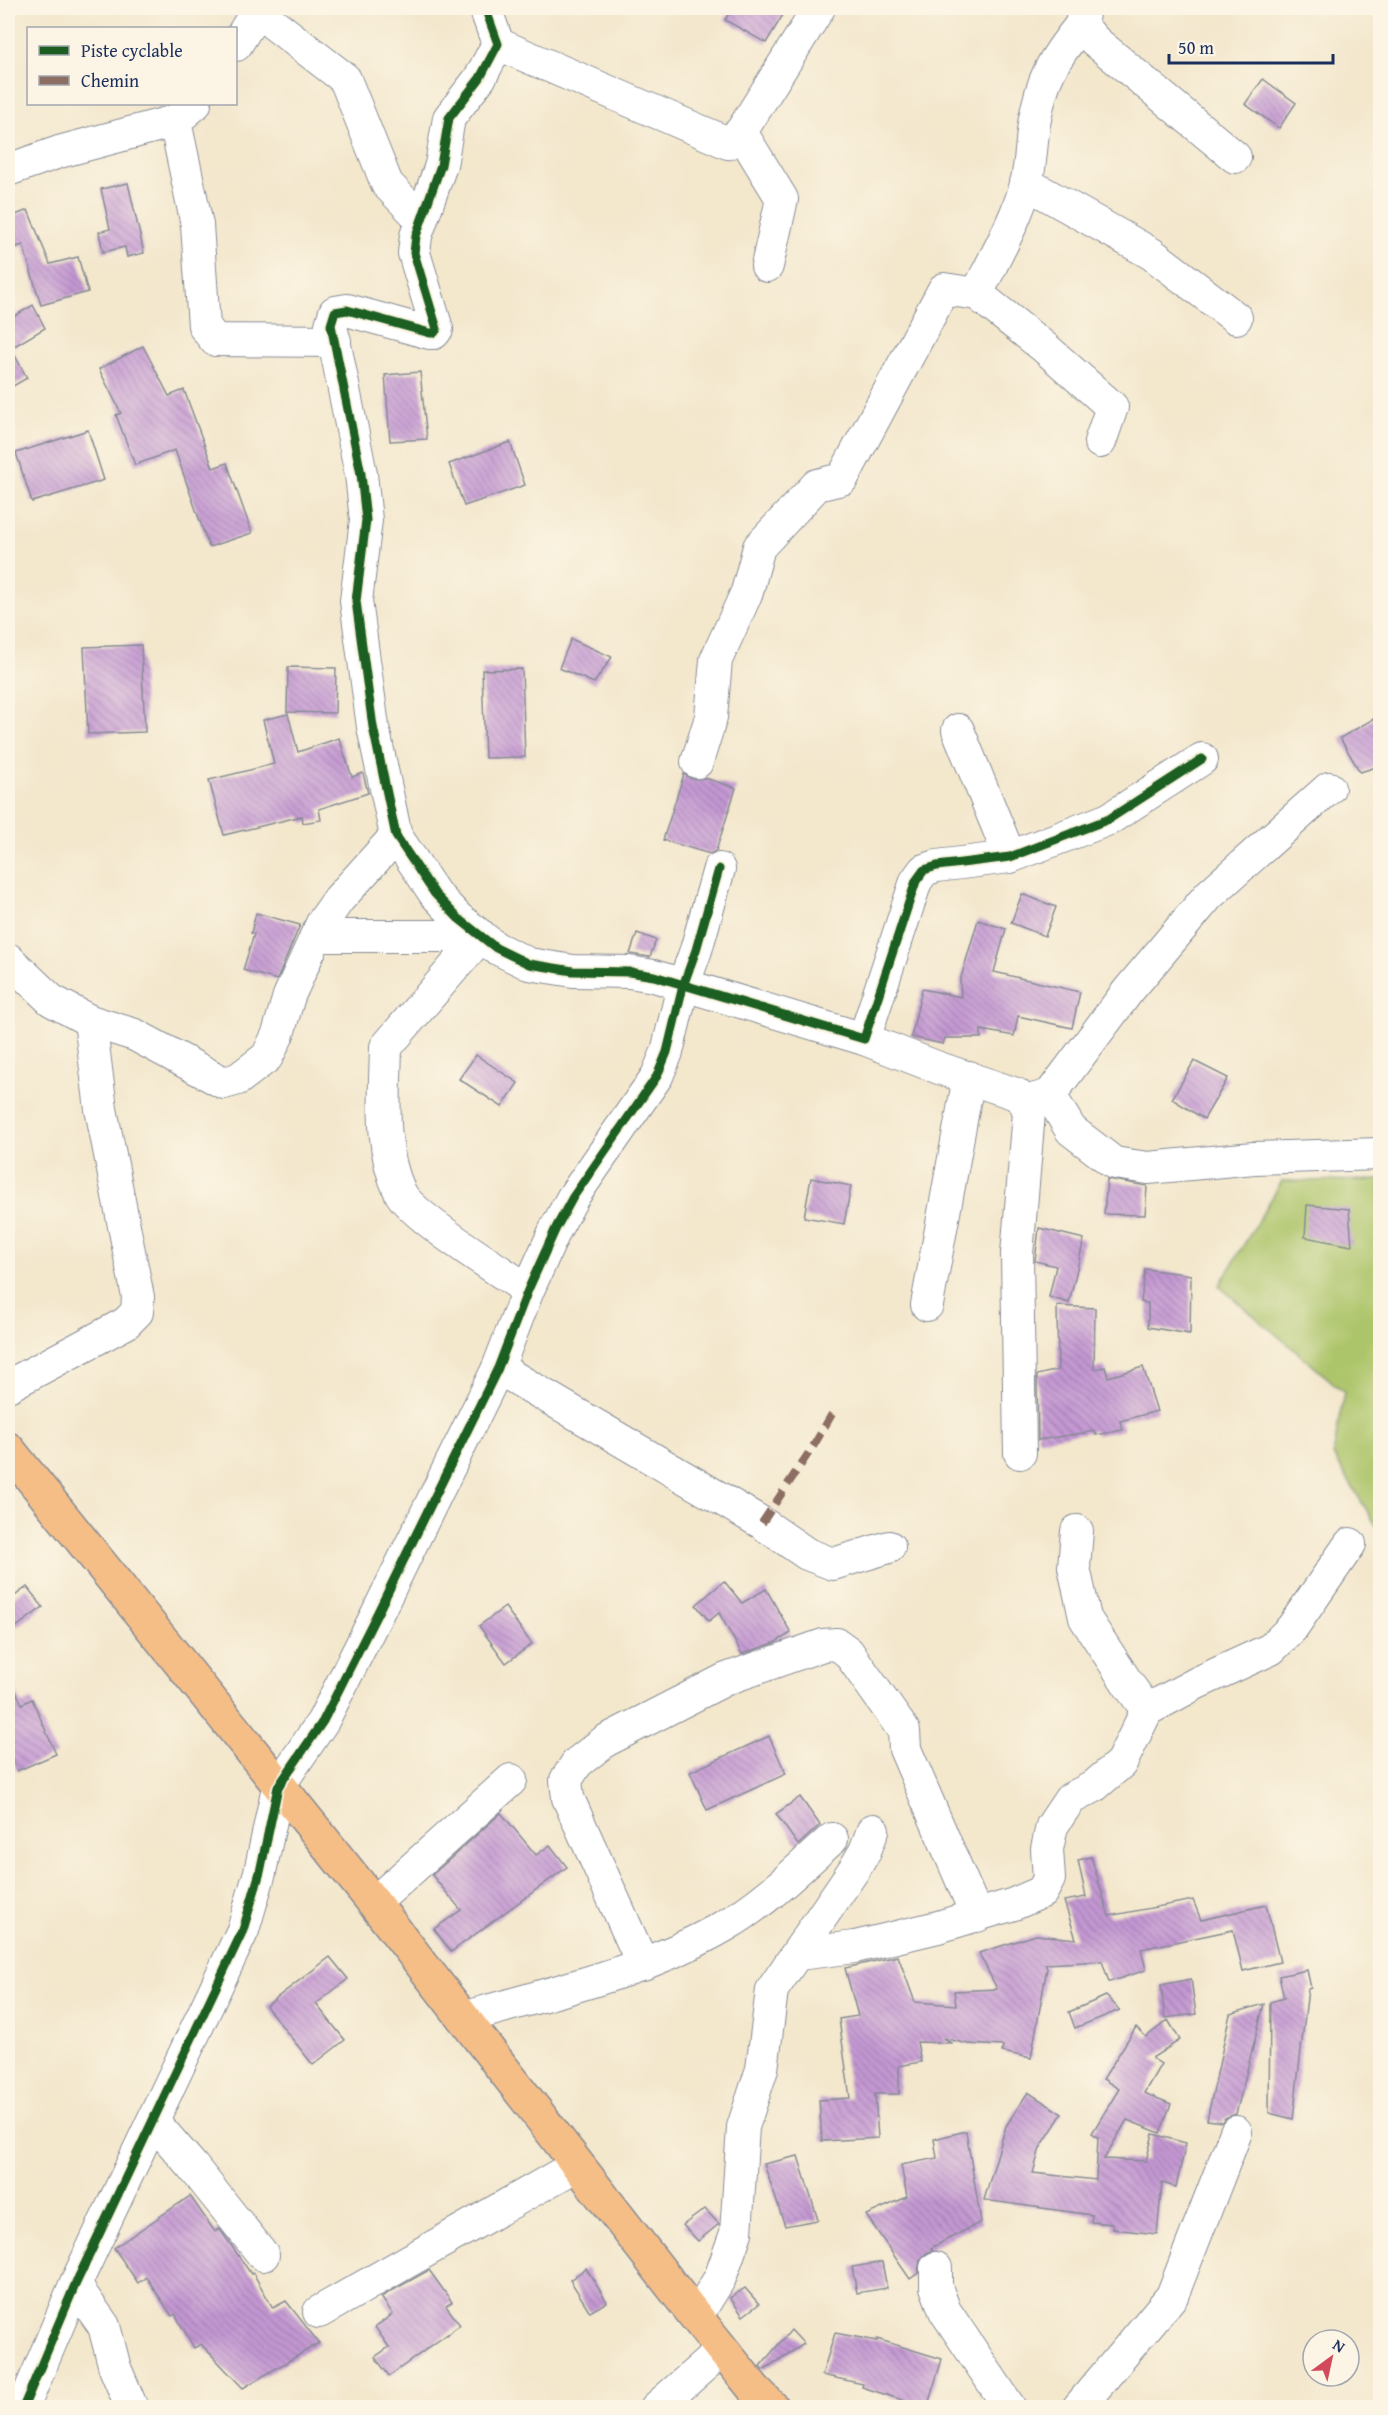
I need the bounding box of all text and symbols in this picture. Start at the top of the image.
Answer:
legend [27,27,237,105]
scale bar [1169,27,1332,65]
text: 50 m [1178,34,1214,61]
text: Piste cyclable [81,37,183,64]
text: Chemin [81,67,139,94]
north arrow [1301,2328,1361,2388]
text: N [1328,2332,1350,2359]

